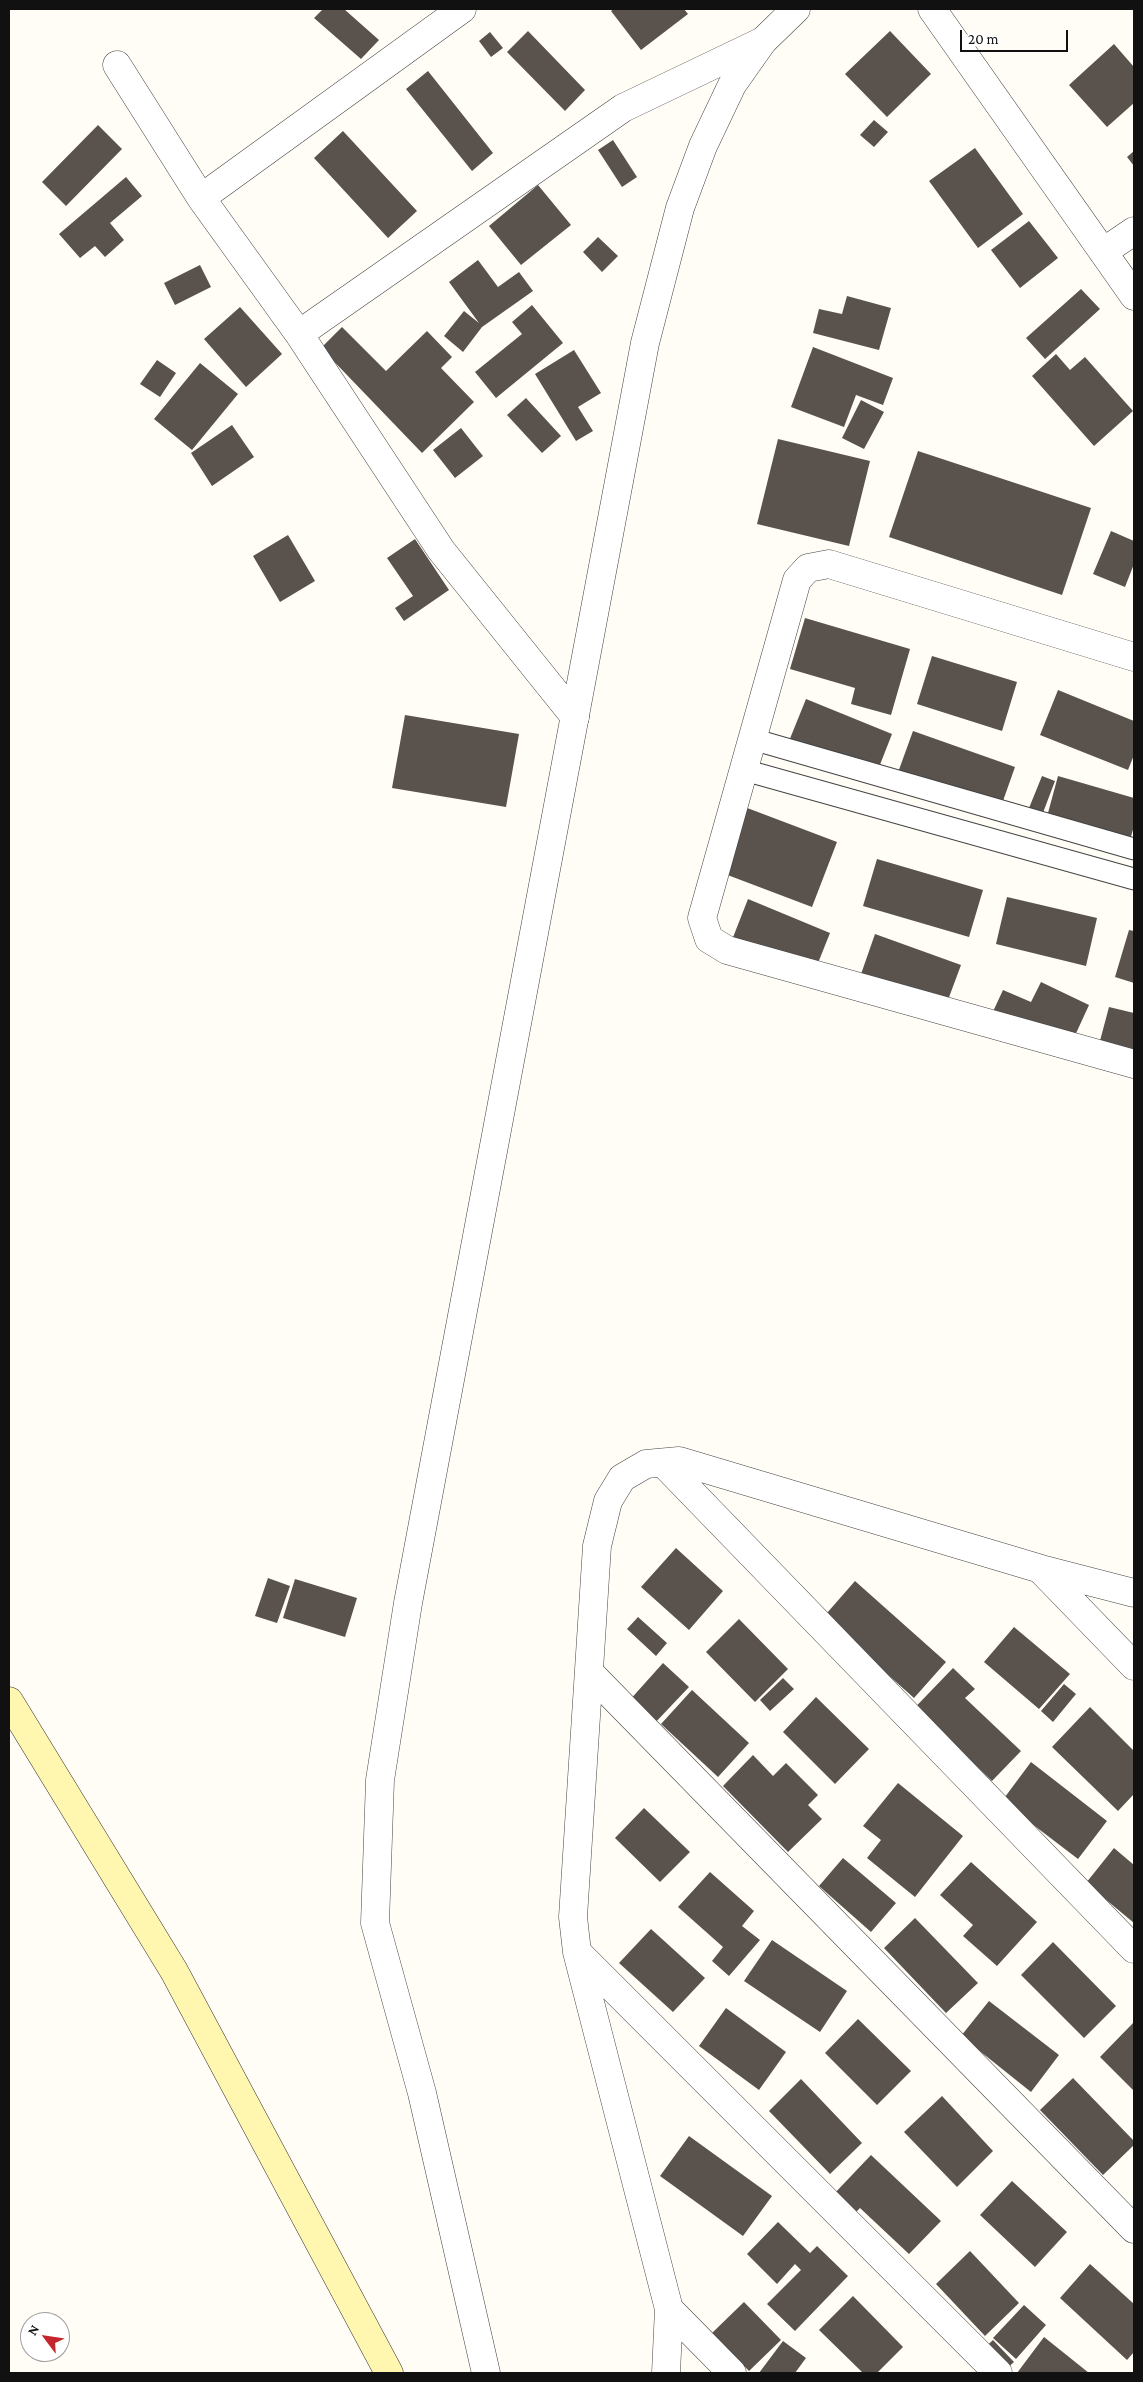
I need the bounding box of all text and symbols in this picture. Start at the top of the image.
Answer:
scale bar [963,20,1070,52]
text: 20 m [968,31,999,47]
north arrow [20,2312,70,2362]
text: N [24,2322,42,2338]

